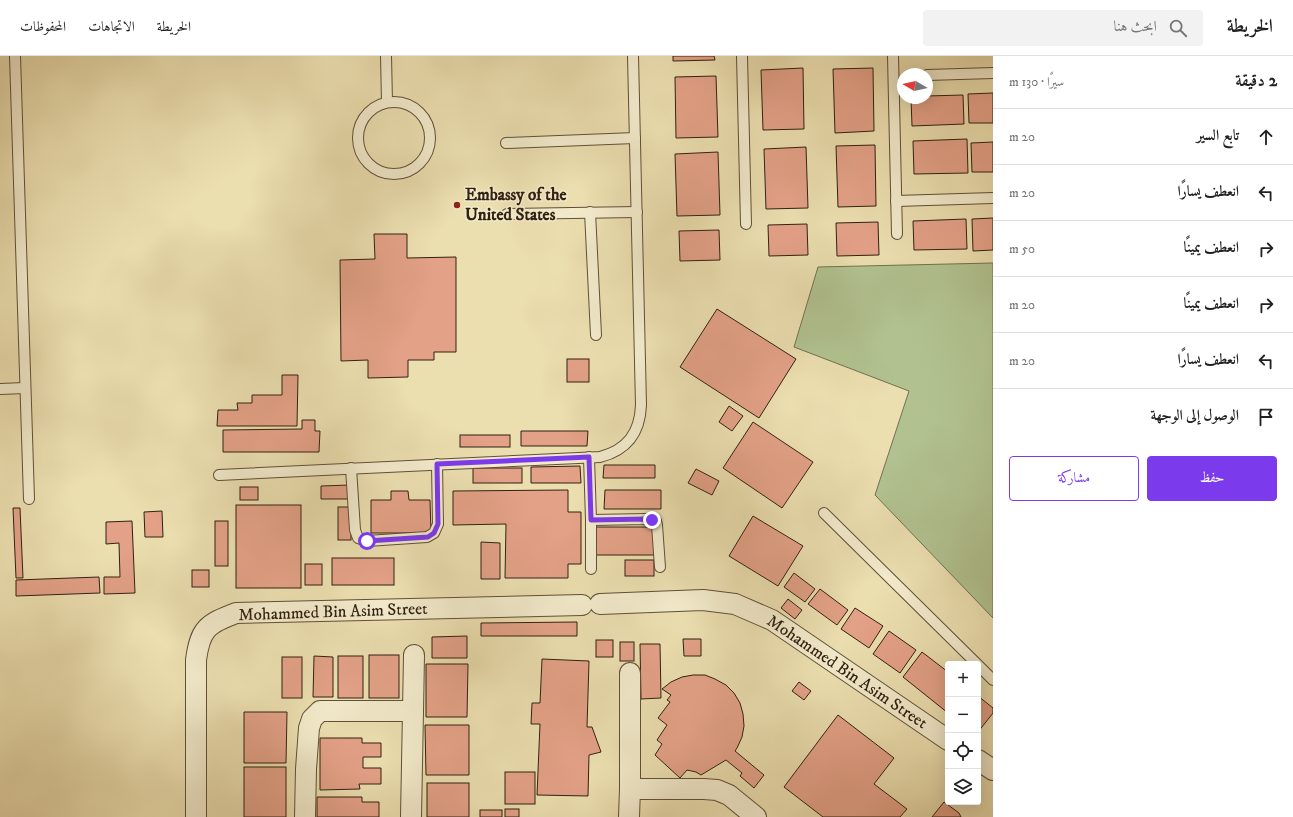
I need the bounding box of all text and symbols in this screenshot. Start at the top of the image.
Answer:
search box [923,10,1203,46]
text: الخريطة [1227,15,1273,38]
text: ابحث هنا [1114,17,1157,36]
icon: search [1167,17,1189,39]
text: المحفوظات [20,18,66,36]
text: الاتجاهات [88,18,135,36]
text: الخريطة [157,18,191,36]
north arrow [897,68,933,104]
text: 2 دقيقة [1235,70,1277,92]
text: سيرًا · 130 m [1009,74,1064,90]
text: تابع السير [1197,126,1239,145]
icon: ahead [1255,126,1277,148]
text: 20 m [1009,129,1035,145]
text: انعطف يسارًا [1178,182,1239,201]
icon: left [1255,182,1277,204]
place label: Embassy of the United States [465,184,567,226]
text: 20 m [1009,185,1035,201]
marker: Embassy of the United States [452,200,462,210]
text: انعطف يمينًا [1184,238,1239,257]
icon: right [1255,238,1277,260]
text: 50 m [1009,241,1035,257]
text: انعطف يمينًا [1184,294,1239,313]
icon: right [1255,294,1277,316]
text: 20 m [1009,297,1035,313]
text: انعطف يسارًا [1178,350,1239,369]
icon: left [1255,350,1277,372]
text: 20 m [1009,353,1035,369]
text: الوصول إلى الوجهة [1150,406,1239,425]
icon: arrive [1255,406,1277,428]
button: مشاركة [1009,456,1139,501]
button: حفظ [1147,456,1277,501]
route end [643,511,661,529]
route start [358,532,376,550]
street label: Mohammed Bin Asim Street [238,598,429,626]
street label: Mohammed Bin Asim Street [762,610,932,734]
map controls [945,661,981,805]
button: + [945,661,981,697]
button: − [945,697,981,733]
button: locate [945,733,981,769]
button: layers [945,769,981,805]

